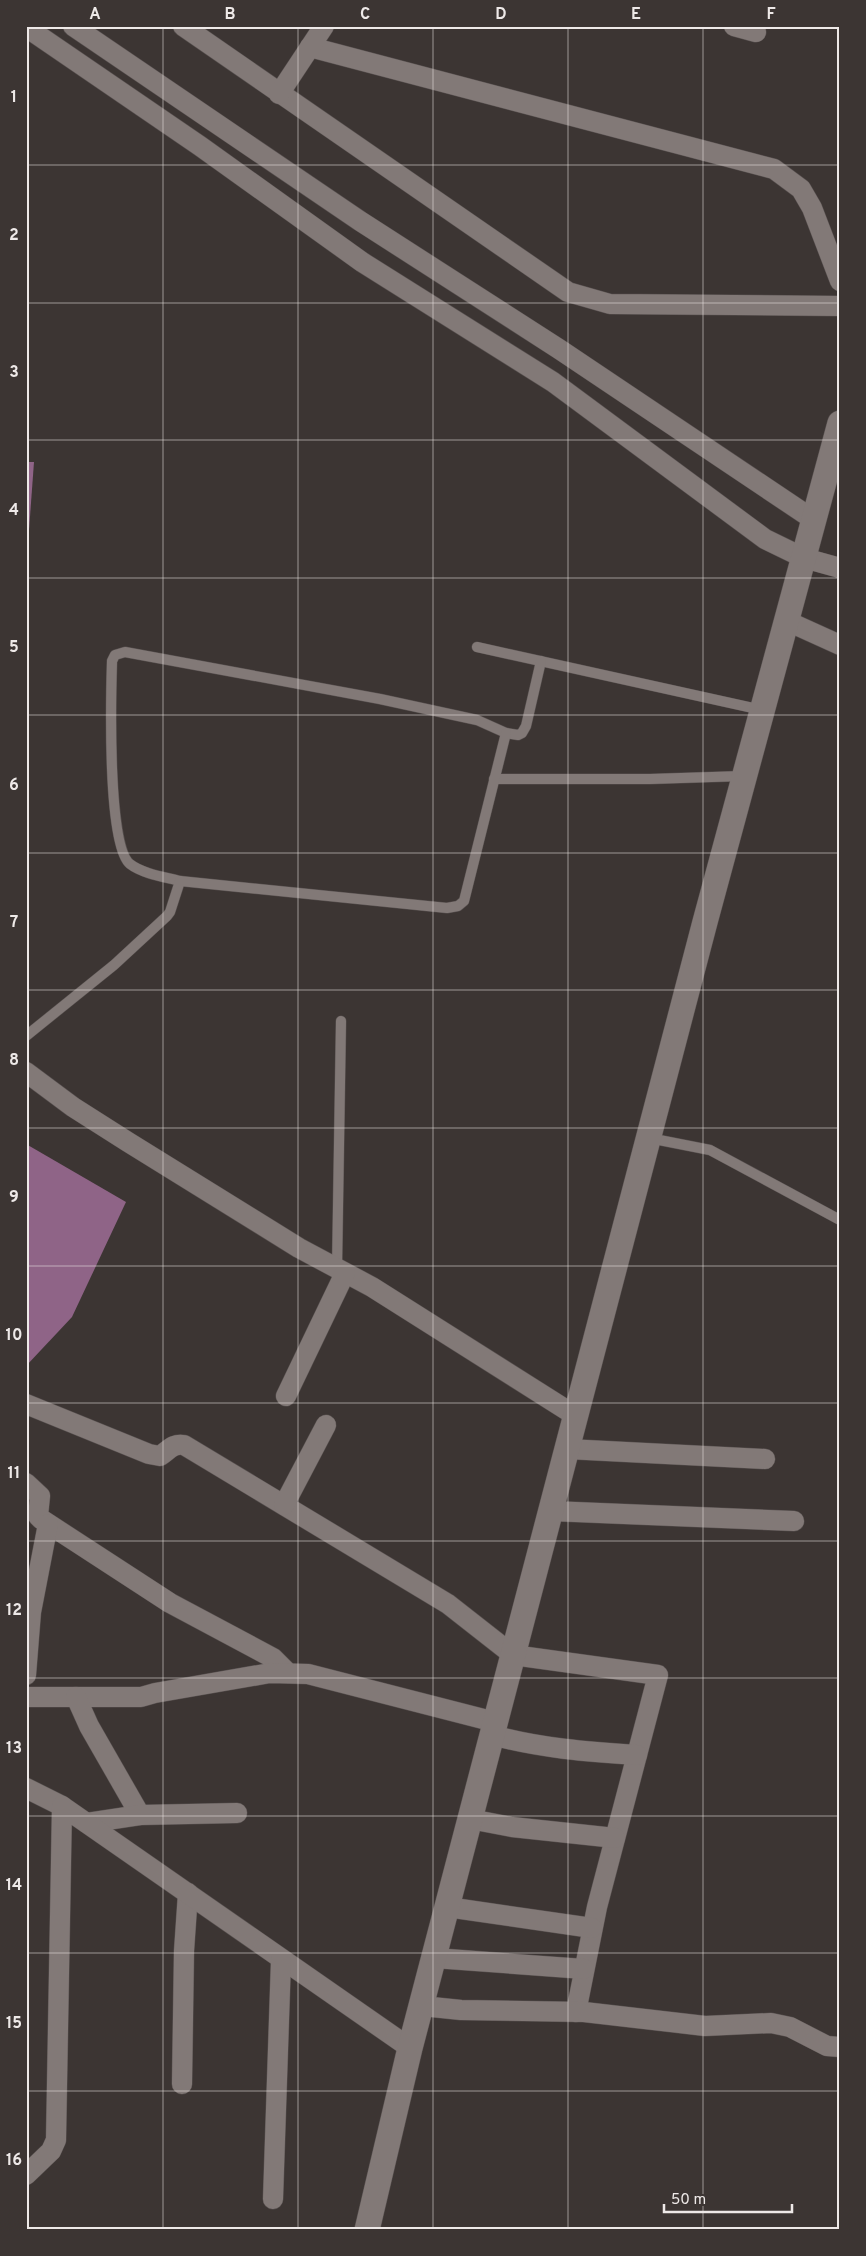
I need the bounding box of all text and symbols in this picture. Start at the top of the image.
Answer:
text: A [89,5,101,25]
text: B [224,5,236,25]
text: C [360,5,370,25]
text: D [495,5,507,25]
text: E [631,5,641,25]
text: F [766,5,776,25]
text: 1 [11,88,17,108]
text: 2 [9,226,19,246]
text: 3 [9,363,19,383]
text: 4 [9,501,19,521]
text: 5 [9,638,19,658]
text: 6 [9,776,19,796]
text: 7 [10,913,18,933]
text: 8 [9,1051,19,1071]
text: 9 [9,1188,19,1208]
text: 10 [6,1326,22,1346]
text: 11 [8,1464,20,1484]
text: 12 [6,1601,22,1621]
text: 13 [6,1739,22,1759]
text: 14 [6,1876,22,1896]
text: 15 [6,2014,22,2034]
text: 16 [6,2151,22,2171]
scale bar [664,2181,791,2213]
text: 50 m [671,2191,706,2210]

